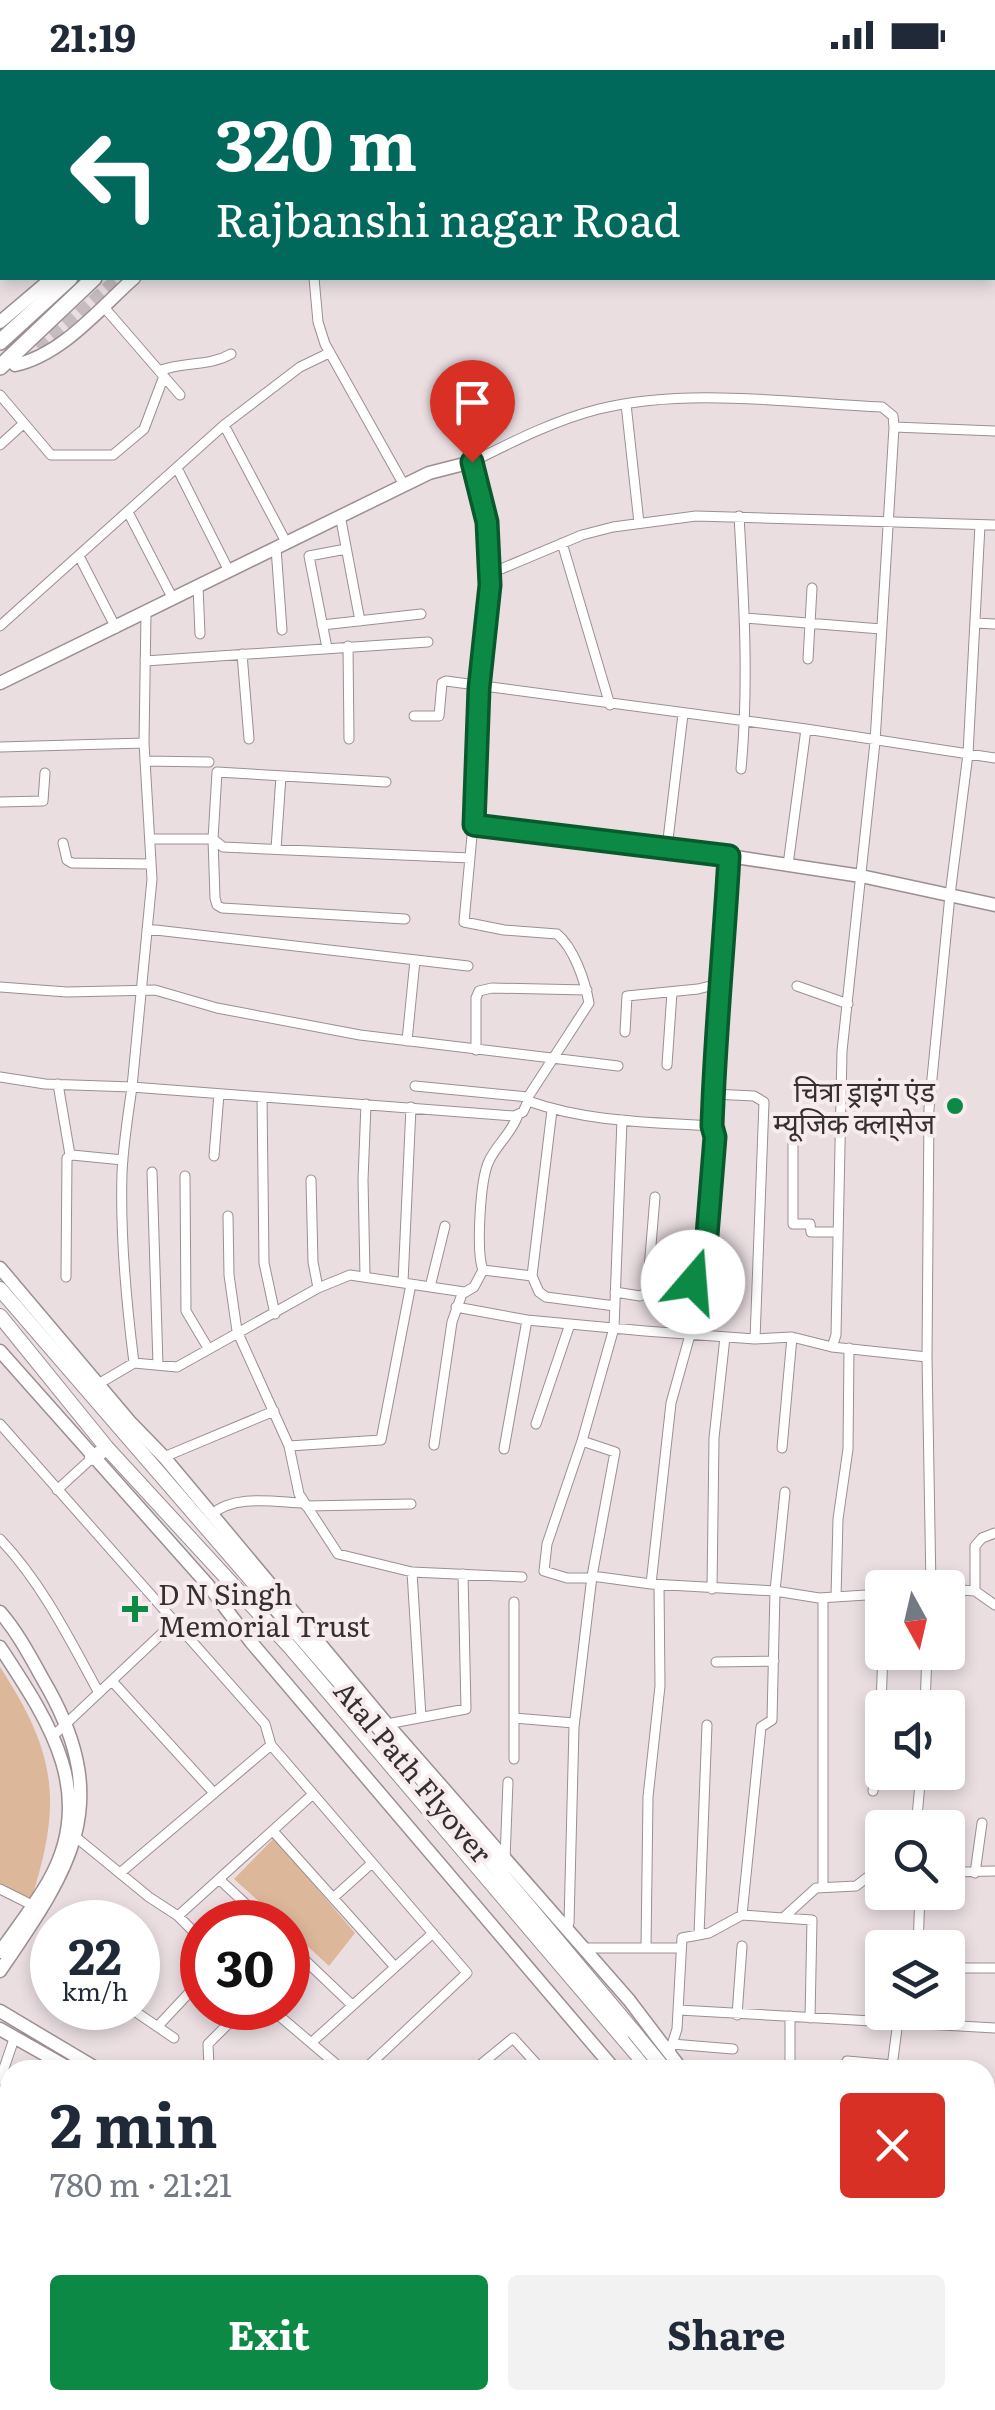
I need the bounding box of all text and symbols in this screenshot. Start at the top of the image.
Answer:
text: 21:19 [50,7,136,64]
text: 320 m [215,89,417,193]
icon: left [50,110,180,240]
text: Rajbanshi nagar Road [215,184,681,251]
pin [430,360,515,463]
icon: arrive [445,375,500,430]
place label: चित्रा ड्राइंग एंड म्यूजिक क्ला्सेज [773,1069,936,1143]
marker: चित्रा ड्राइंग एंड म्यूजिक क्ला्सेज [944,1095,966,1117]
position arrow [641,1230,745,1334]
north arrow [865,1570,965,1670]
map controls [865,1570,965,2030]
place label: D N Singh Memorial Trust [158,1572,371,1646]
marker: D N Singh Memorial Trust [122,1596,148,1622]
street label: Atal Path Flyover [325,1671,503,1872]
button: sound [865,1690,965,1790]
button: search [865,1810,965,1910]
speed limit sign: 30 [180,1900,310,2030]
text: 22 [68,1916,122,1990]
button: layers [865,1930,965,2030]
text: km/h [62,1972,128,2009]
text: 2 min [50,2077,218,2166]
button: close [840,2093,945,2198]
text: 780 m · 21:21 [50,2159,232,2207]
button: Exit [50,2275,488,2390]
button: Share [508,2275,945,2390]

